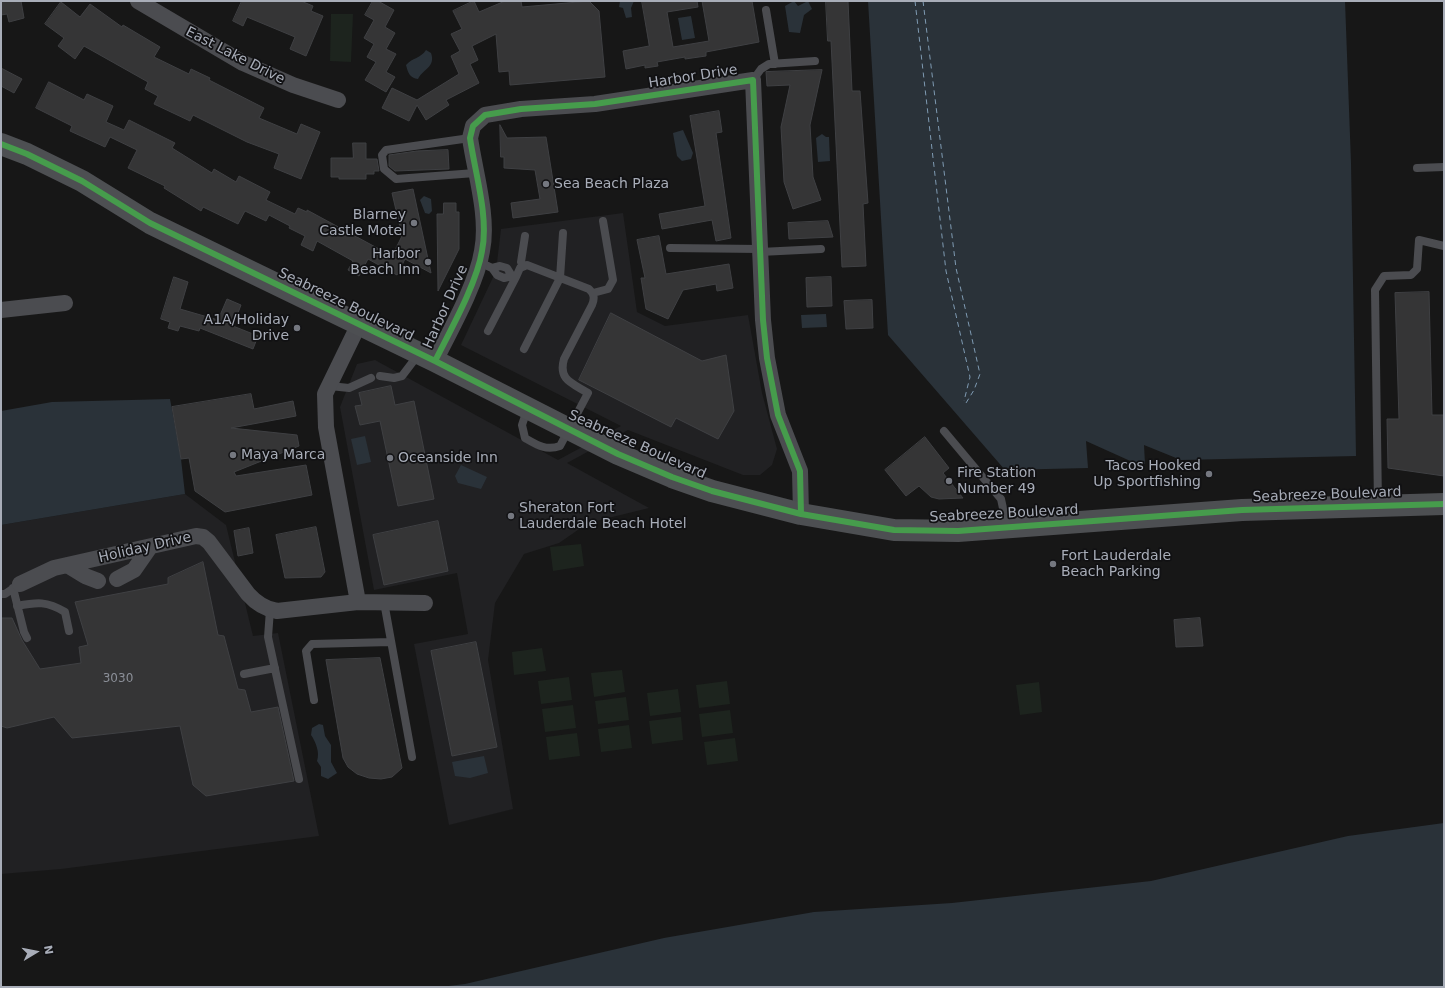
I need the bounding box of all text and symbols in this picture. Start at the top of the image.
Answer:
street label: East Lake Drive [183,24,287,88]
street label: Harbor Drive [647,62,739,92]
place label: Sea Beach Plaza [554,176,669,192]
marker: Sea Beach Plaza [541,179,551,189]
place label: Blarney Castle Motel [319,207,406,240]
marker: Blarney Castle Motel [409,218,419,228]
place label: Harbor Beach Inn [350,246,420,278]
marker: Harbor Beach Inn [423,257,433,267]
street label: Harbor Drive [420,263,472,351]
street label: Seabreeze Boulevard [275,265,417,345]
place label: A1A/Holiday Drive [204,312,289,344]
marker: A1A/Holiday Drive [292,323,302,333]
street label: Seabreeze Boulevard [566,407,708,483]
place label: Maya Marca [241,447,325,463]
marker: Maya Marca [228,450,238,460]
place label: Oceanside Inn [398,450,498,466]
marker: Oceanside Inn [385,453,395,463]
place label: Tacos Hooked Up Sportfishing [1093,458,1201,490]
place label: Fire Station Number 49 [957,465,1036,498]
marker: Tacos Hooked Up Sportfishing [1204,469,1214,479]
marker: Fire Station Number 49 [944,476,954,486]
street label: Seabreeze Boulevard [1252,484,1402,506]
place label: Sheraton Fort Lauderdale Beach Hotel [519,500,687,532]
street label: Seabreeze Boulevard [929,502,1079,526]
marker: Sheraton Fort Lauderdale Beach Hotel [506,511,516,521]
street label: Holiday Drive [97,529,193,567]
place label: Fort Lauderdale Beach Parking [1061,548,1171,580]
marker: Fort Lauderdale Beach Parking [1048,559,1058,569]
house number: 3030 [103,672,133,686]
north arrow [16,932,56,972]
text: N [41,944,56,955]

